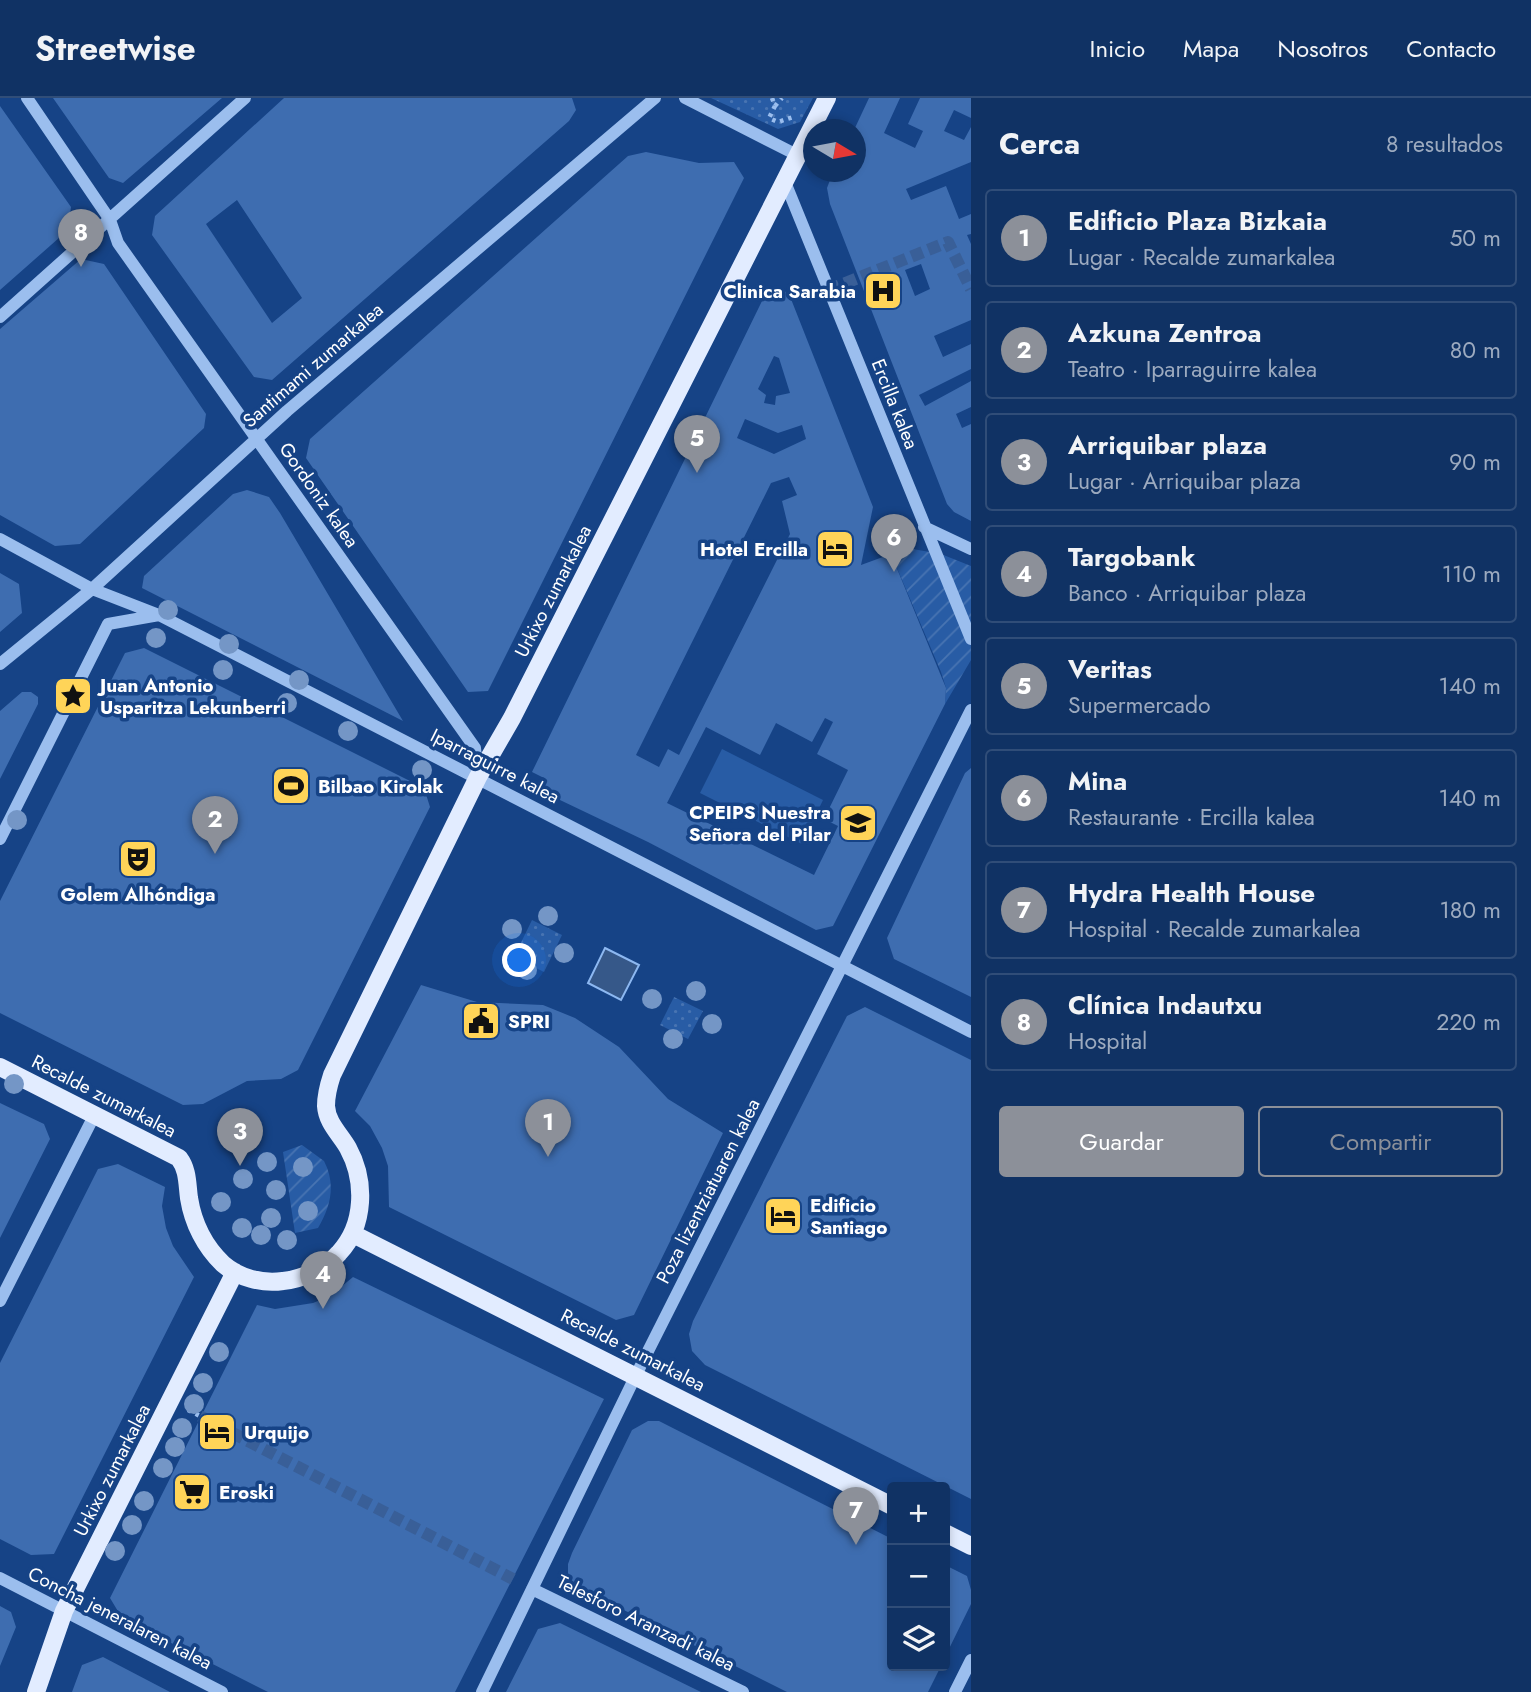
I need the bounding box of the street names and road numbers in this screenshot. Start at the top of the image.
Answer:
street label: Santimami zumarkalea [237,296,389,434]
street label: Ercilla kalea [865,355,925,453]
street label: Gordoniz kalea [273,437,365,553]
street label: Urkixo zumarkalea [508,520,598,662]
street label: Iparraguirre kalea [426,722,564,810]
street label: Recalde zumarkalea [27,1048,181,1144]
street label: Poza lizentziatuaren kalea [650,1094,766,1288]
street label: Recalde zumarkalea [556,1302,710,1398]
street label: Urkixo zumarkalea [67,1399,157,1541]
street label: Concha jeneralaren kalea [23,1560,217,1676]
street label: Telesforo Aranzadi kalea [552,1568,740,1678]

